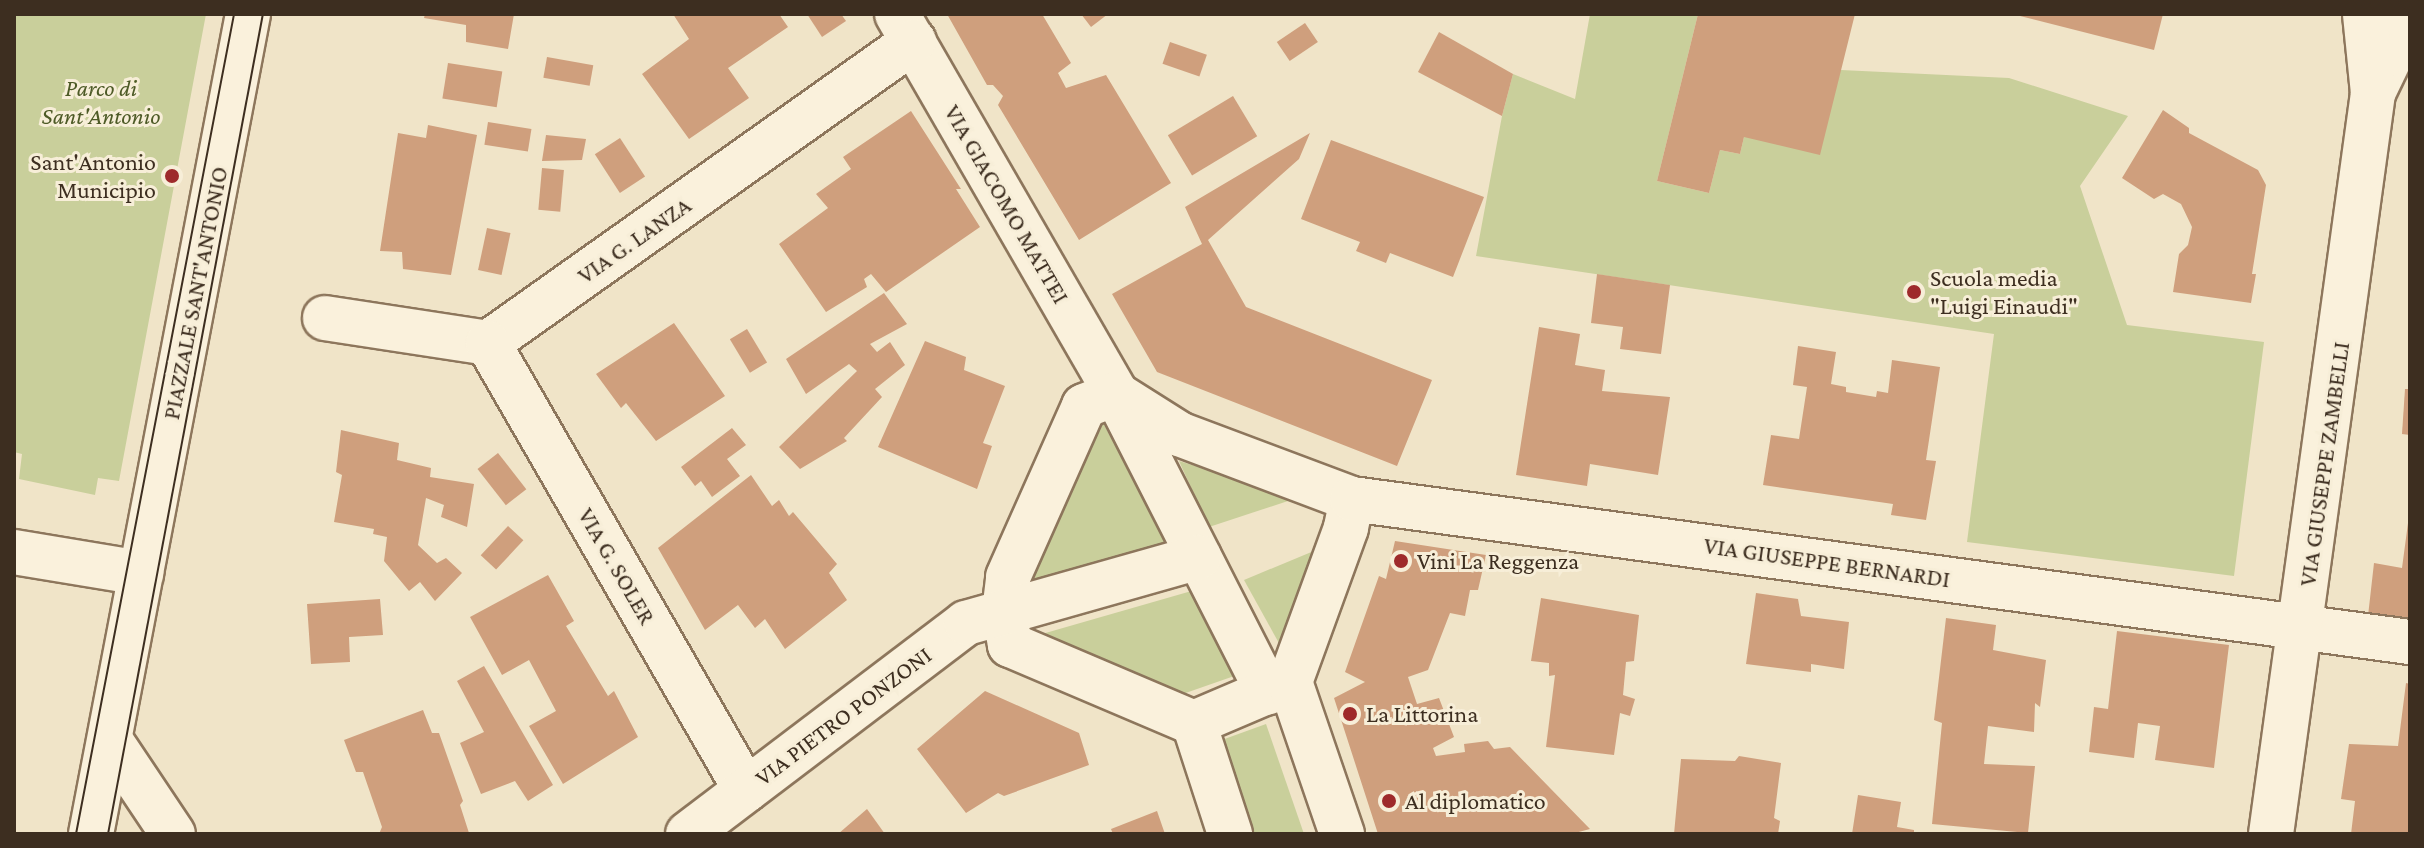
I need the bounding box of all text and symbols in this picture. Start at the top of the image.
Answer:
park label: Parco di Sant'Antonio [42,74,160,130]
street label: VIA GIACOMO MATTEI [938,99,1076,309]
place label: Sant'Antonio Municipio [30,148,156,204]
street label: PIAZZALE SANT'ANTONIO [156,164,234,422]
marker: Sant'Antonio Municipio [163,167,181,185]
street label: VIA G. LANZA [572,190,696,290]
place label: Scuola media "Luigi Einaudi" [1930,264,2078,320]
marker: Scuola media "Luigi Einaudi" [1905,283,1923,301]
street label: VIA GIUSEPPE ZAMBELLI [2293,340,2355,588]
street label: VIA G. SOLER [572,503,662,629]
street label: VIA GIUSEPPE BERNARDI [1702,530,1952,594]
place label: Vini La Reggenza [1417,547,1579,575]
marker: Vini La Reggenza [1392,552,1410,570]
street label: VIA PIETRO PONZONI [749,640,937,792]
place label: La Littorina [1366,700,1478,728]
marker: La Littorina [1341,705,1359,723]
place label: Al diplomatico [1405,787,1546,815]
marker: Al diplomatico [1380,792,1398,810]

